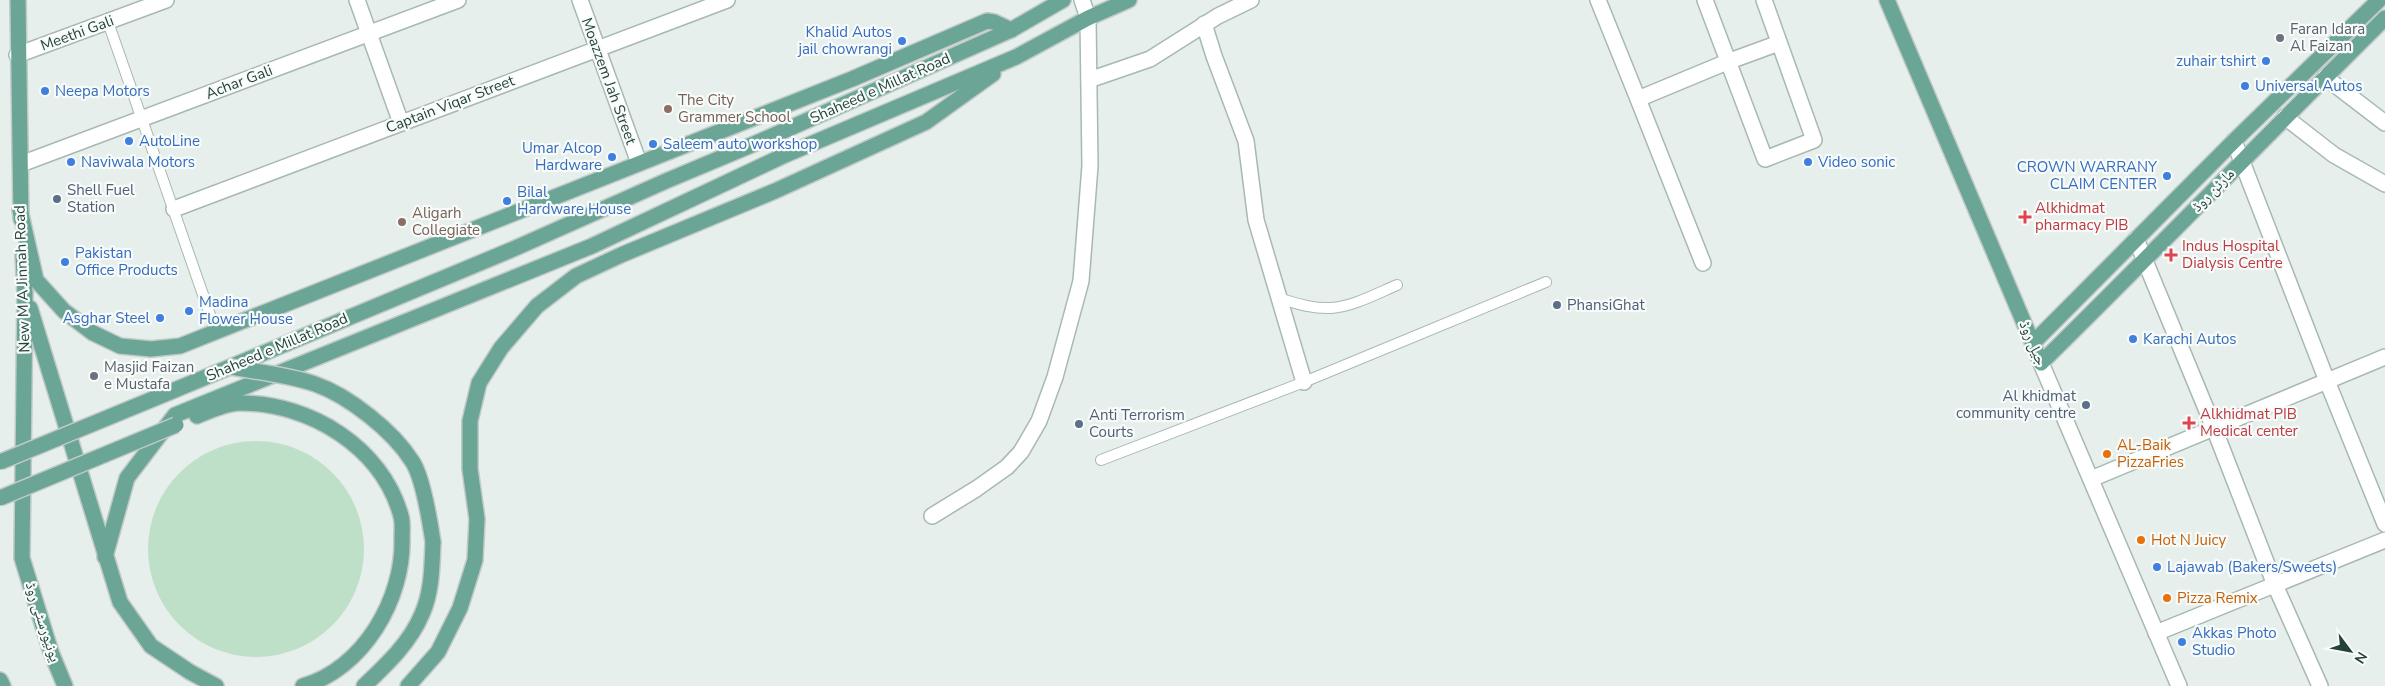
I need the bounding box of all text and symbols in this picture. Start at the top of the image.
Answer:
street label: Meethi Gali [38,10,116,56]
street label: Moazzem Jah Street [577,15,642,148]
place label: Faran Idara Al Faizan [2290,19,2365,56]
place label: Khalid Autos jail chowrangi [797,22,892,59]
marker: Faran Idara Al Faizan [2274,32,2286,44]
marker: Khalid Autos jail chowrangi [896,35,908,47]
street label: Shaheed e Millat Road [807,48,953,128]
place label: zuhair tshirt [2176,51,2257,71]
marker: zuhair tshirt [2260,55,2272,67]
street label: Achar Gali [203,60,275,104]
street label: Captain Viqar Street [383,70,518,138]
place label: Universal Autos [2255,76,2362,96]
marker: Universal Autos [2239,80,2251,92]
place label: Neepa Motors [55,81,150,101]
marker: Neepa Motors [39,85,51,97]
place label: The City Grammer School [678,90,791,127]
marker: The City Grammer School [662,103,674,115]
place label: AutoLine [139,131,200,151]
place label: Saleem auto workshop [663,134,818,154]
marker: AutoLine [123,135,135,147]
place label: Umar Alcop Hardware [522,138,602,175]
marker: Saleem auto workshop [647,138,659,150]
marker: Umar Alcop Hardware [606,151,618,163]
place label: Naviwala Motors [81,152,195,172]
place label: Video sonic [1817,152,1895,172]
marker: Naviwala Motors [65,156,77,168]
marker: Video sonic [1802,156,1814,168]
place label: CROWN WARRANY CLAIM CENTER [2017,157,2158,194]
street label: مارٹن روڈ [2187,164,2239,216]
marker: CROWN WARRANY CLAIM CENTER [2161,170,2173,182]
place label: Shell Fuel Station [67,180,135,217]
place label: Bilal Hardware House [517,182,631,219]
marker: Shell Fuel Station [51,193,63,205]
marker: Bilal Hardware House [501,195,513,207]
place label: Alkhidmat pharmacy PIB [2035,198,2128,235]
place label: Aligarh Collegiate [412,203,480,240]
street label: New M A Jinnah Road [9,205,35,353]
marker: Alkhidmat pharmacy PIB [2019,211,2031,223]
marker: Aligarh Collegiate [396,216,408,228]
place label: Indus Hospital Dialysis Centre [2182,236,2283,273]
place label: Pakistan Office Products [75,243,178,280]
marker: Indus Hospital Dialysis Centre [2164,248,2178,262]
marker: Pakistan Office Products [59,256,71,268]
place label: Madina Flower House [199,292,293,329]
place label: PhansiGhat [1567,295,1646,315]
marker: PhansiGhat [1551,299,1563,311]
marker: Madina Flower House [183,305,195,317]
place label: Asghar Steel [63,308,151,328]
street label: Shaheed e Millat Road [203,308,351,386]
marker: Asghar Steel [154,312,166,324]
street label: جیل روڈ [2015,318,2052,369]
place label: Karachi Autos [2143,329,2236,349]
marker: Karachi Autos [2127,333,2139,345]
place label: Masjid Faizan e Mustafa [104,357,194,394]
marker: Masjid Faizan e Mustafa [88,370,100,382]
place label: Al khidmat community centre [1956,386,2077,423]
marker: Al khidmat community centre [2080,399,2092,411]
place label: Alkhidmat PIB Medical center [2200,404,2299,441]
place label: Anti Terrorism Courts [1089,405,1185,442]
marker: Alkhidmat PIB Medical center [2182,416,2196,430]
marker: Anti Terrorism Courts [1073,418,1085,430]
place label: AL-Baik PizzaFries [2117,435,2184,472]
marker: AL-Baik PizzaFries [2101,448,2113,460]
place label: Hot N Juicy [2151,530,2226,550]
marker: Hot N Juicy [2135,534,2147,546]
place label: Lajawab (Bakers/Sweets) [2167,557,2337,577]
marker: Lajawab (Bakers/Sweets) [2151,561,2163,573]
street label: یونیورسٹی روڈ [21,579,65,665]
place label: Pizza Remix [2177,588,2258,608]
marker: Pizza Remix [2161,592,2173,604]
place label: Akkas Photo Studio [2192,623,2277,660]
north arrow [2325,626,2375,676]
marker: Akkas Photo Studio [2176,636,2188,648]
text: N [2350,648,2371,667]

